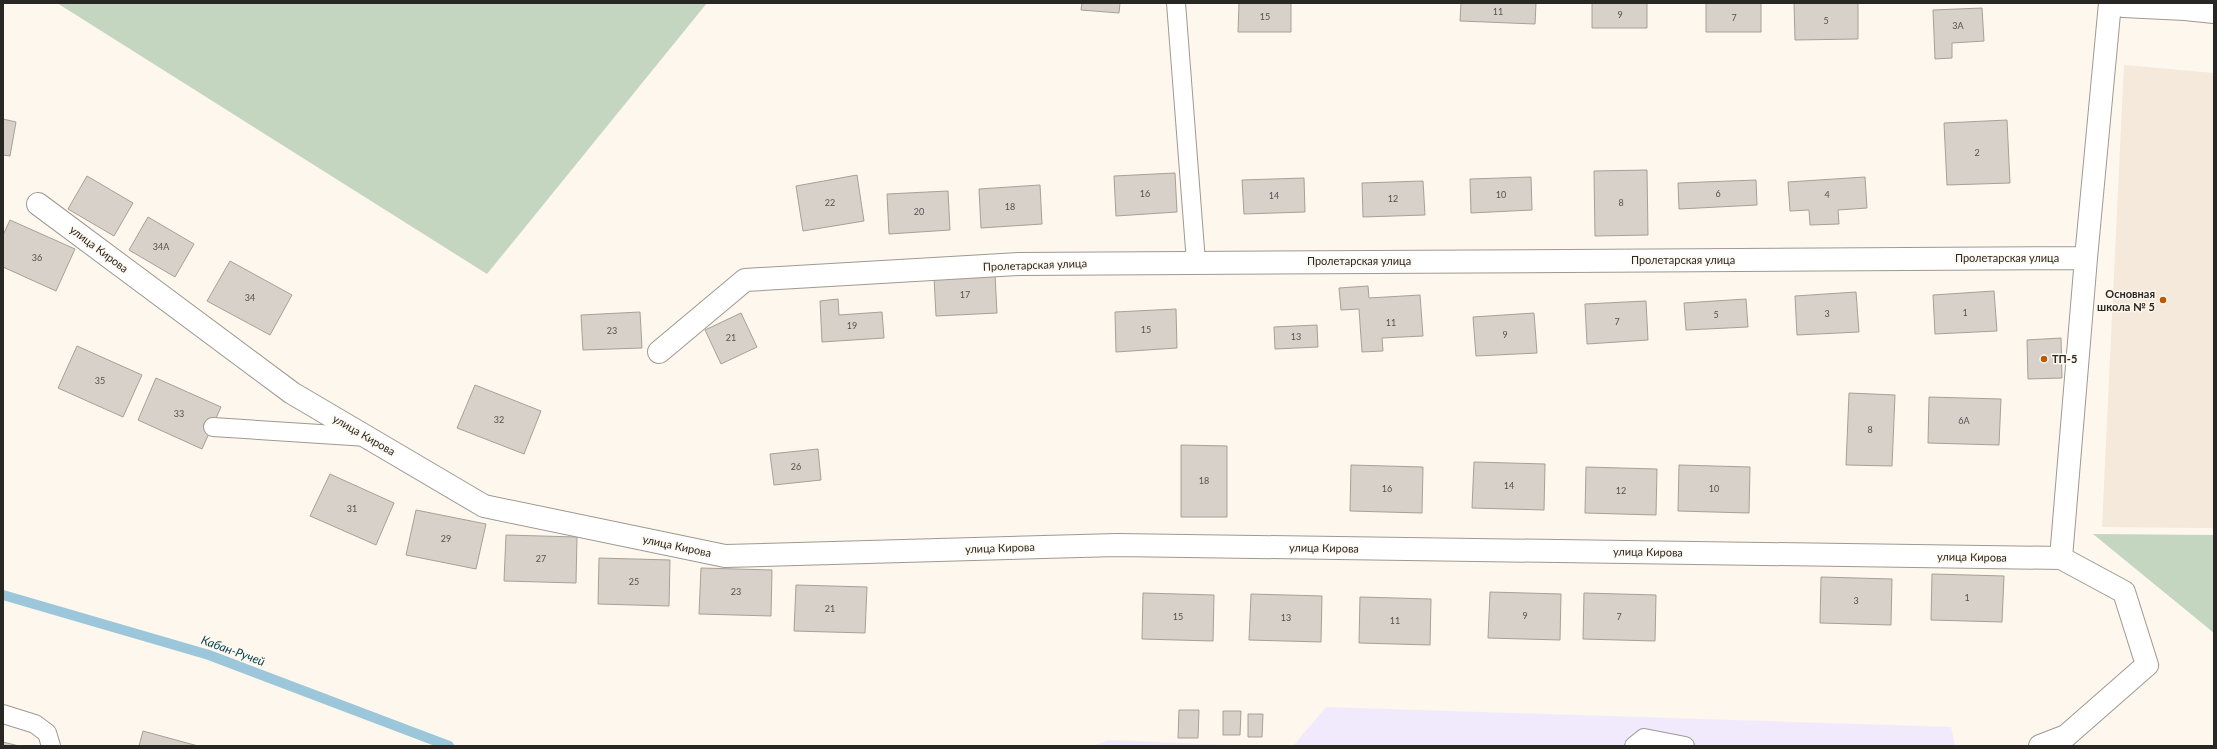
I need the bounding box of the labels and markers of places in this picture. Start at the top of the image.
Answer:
place label: Основная школа № 5 [2097,287,2155,313]
marker: Основная школа № 5 [2158,295,2168,305]
place label: ТП-5 [2052,352,2077,365]
marker: ТП-5 [2039,354,2049,364]

